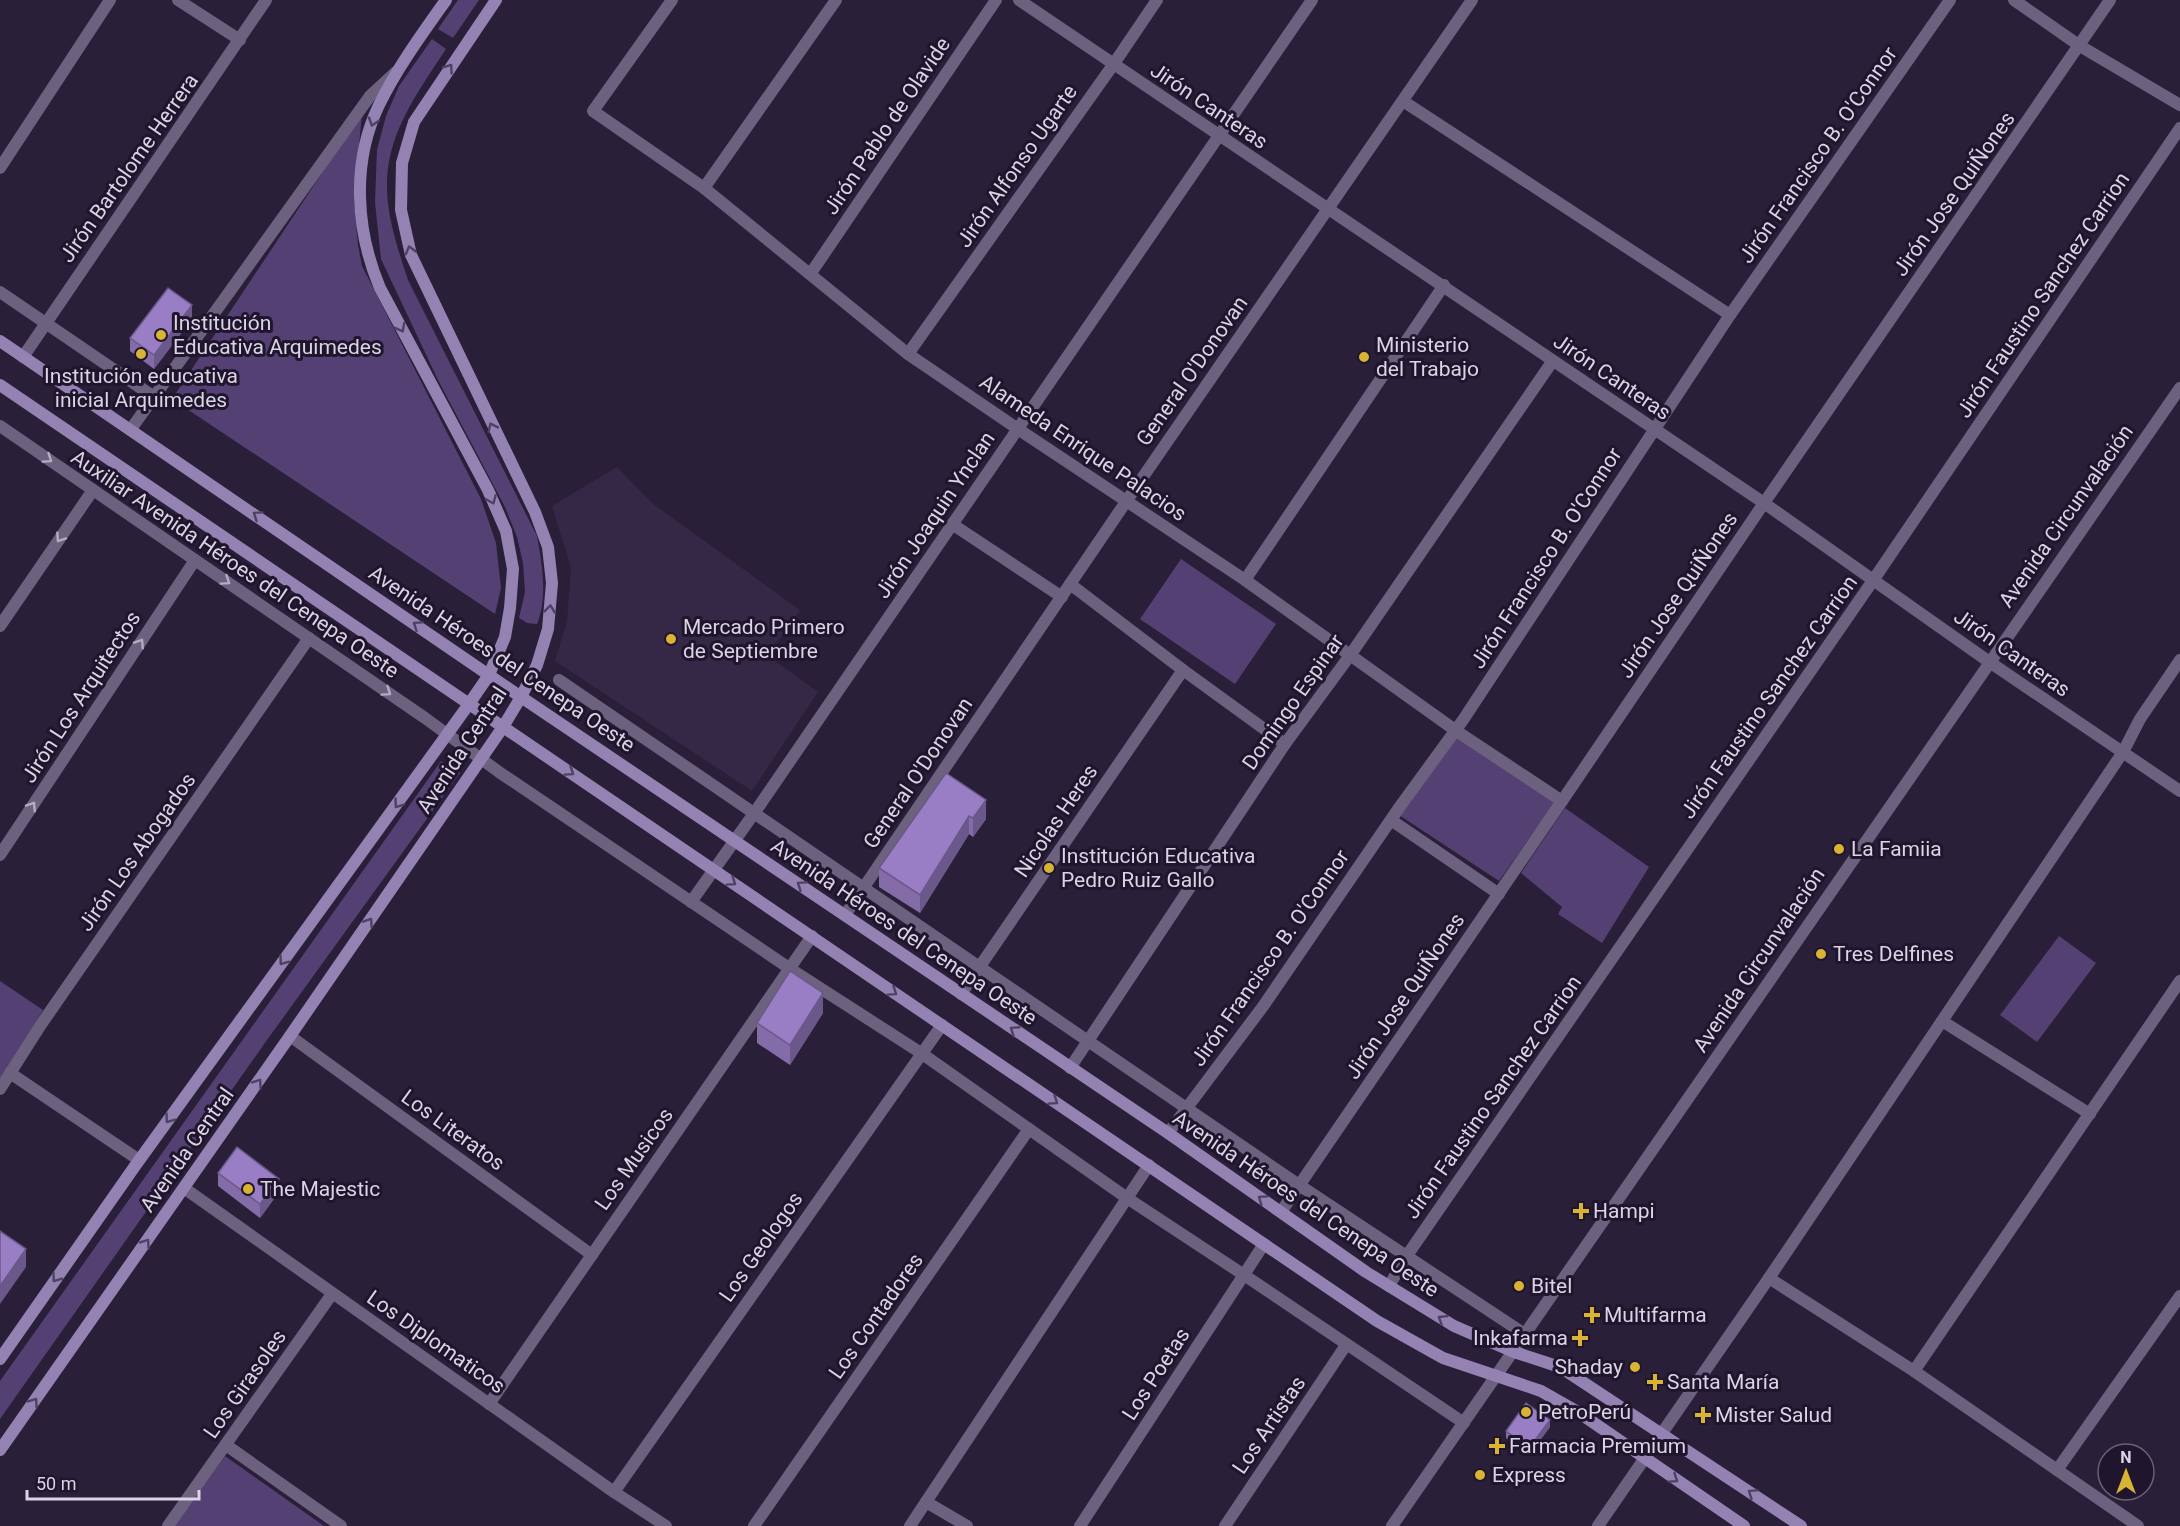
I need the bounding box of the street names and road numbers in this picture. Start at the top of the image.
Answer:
street label: Jirón Pablo de Olavide [819,33,955,219]
street label: Jirón Francisco B. O'Connor [1734,42,1902,268]
street label: Jirón Canteras [1146,58,1272,154]
street label: Jirón Bartolome Herrera [55,69,203,267]
street label: Jirón Alfonso Ugarte [952,80,1082,252]
street label: Jirón Jose QuiÑones [1888,107,2020,281]
street label: Jirón Faustino Sanchez Carrion [1952,168,2134,422]
street label: General O'Donovan [1131,292,1253,450]
street label: Jirón Canteras [1549,329,1675,425]
street label: Alameda Enrique Palacios [975,370,1191,526]
street label: Avenida Circunvalación [1994,420,2138,612]
street label: Jirón Joaquin Ynclan [870,427,1000,603]
street label: Jirón Francisco B. O'Connor [1466,443,1626,673]
street label: Auxiliar Avenida Héroes del Cenepa Oeste [67,445,403,683]
street label: Jirón Jose QuiÑones [1614,508,1742,682]
street label: Avenida Héroes del Cenepa Oeste [365,561,639,757]
street label: Jirón Faustino Sanchez Carrion [1676,571,1862,823]
street label: Jirón Canteras [1949,604,2075,702]
street label: Jirón Los Arquitectos [17,607,145,787]
street label: Domingo Espinar [1237,630,1349,774]
street label: Avenida Central [412,682,512,818]
street label: General O'Donovan [859,693,977,853]
street label: Nicolas Heres [1010,760,1102,882]
street label: Jirón Los Abogados [74,769,200,935]
street label: Avenida Héroes del Cenepa Oeste [767,834,1041,1030]
street label: Jirón Francisco B. O'Connor [1186,845,1354,1071]
street label: Avenida Circunvalación [1688,863,1830,1057]
street label: Jirón Jose QuiÑones [1341,909,1469,1083]
street label: Jirón Faustino Sanchez Carrion [1400,971,1586,1223]
street label: Avenida Central [135,1083,239,1217]
street label: Los Literatos [397,1085,509,1175]
street label: Los Musicos [590,1103,678,1215]
street label: Avenida Héroes del Cenepa Oeste [1169,1106,1443,1302]
street label: Los Geologos [714,1188,808,1306]
street label: Los Contadores [824,1249,928,1383]
street label: Los Diplomaticos [362,1285,510,1399]
street label: Los Poetas [1117,1324,1195,1424]
street label: Los Girasoles [199,1325,291,1443]
street label: Los Artistas [1228,1372,1310,1478]

